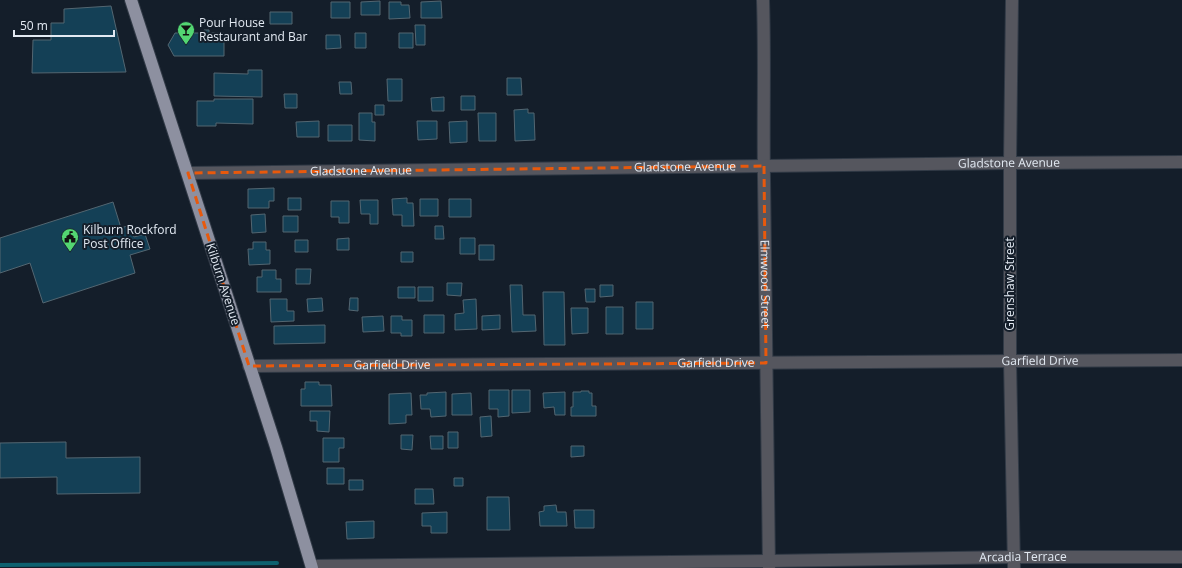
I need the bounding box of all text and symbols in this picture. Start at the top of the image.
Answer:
scale bar [14,12,114,38]
place label: Pour House Restaurant and Bar [199,14,307,45]
text: 50 m [20,17,48,34]
bar icon: Pour House Restaurant and Bar [176,20,196,45]
street label: Gladstone Avenue [958,154,1060,172]
street label: Gladstone Avenue [634,157,736,176]
street label: Gladstone Avenue [310,161,412,180]
place label: Kilburn Rockford Post Office [83,221,177,252]
public building icon: Kilburn Rockford Post Office [60,227,80,252]
street label: Grenshaw Street [1001,237,1018,331]
street label: Elmwood Street [757,240,775,328]
street label: Kilburn Avenue [202,241,245,327]
street label: Garfield Drive [1001,352,1079,369]
street label: Garfield Drive [677,354,755,371]
street label: Garfield Drive [353,356,431,373]
street label: Arcadia Terrace [979,548,1067,566]

